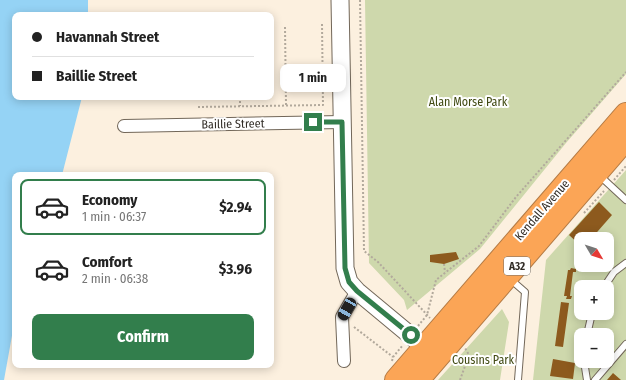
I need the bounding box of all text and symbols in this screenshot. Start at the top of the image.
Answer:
text: Havannah Street [56,28,159,46]
callout: 1 min [280,64,346,92]
text: Baillie Street [56,67,137,85]
text: 1 min [299,70,327,85]
park label: Alan Morse Park [429,95,508,109]
route end [304,113,322,131]
street label: Baillie Street [201,116,265,132]
street label: Kendall Avenue [512,177,572,243]
icon: car [34,189,70,225]
text: Economy [82,191,137,209]
text: $2.94 [219,198,252,216]
text: 1 min · 06:37 [82,209,146,224]
north arrow [574,232,614,272]
map controls [574,232,614,368]
icon: car [34,251,70,287]
text: Comfort [82,253,133,271]
road number: A32 [504,257,530,275]
text: $3.96 [219,260,252,278]
text: 2 min · 06:38 [82,271,148,286]
button: + [574,280,614,320]
car [336,296,358,322]
button: Confirm [32,314,254,360]
route start [402,326,420,344]
button: − [574,328,614,368]
park label: Cousins Park [452,353,514,367]

